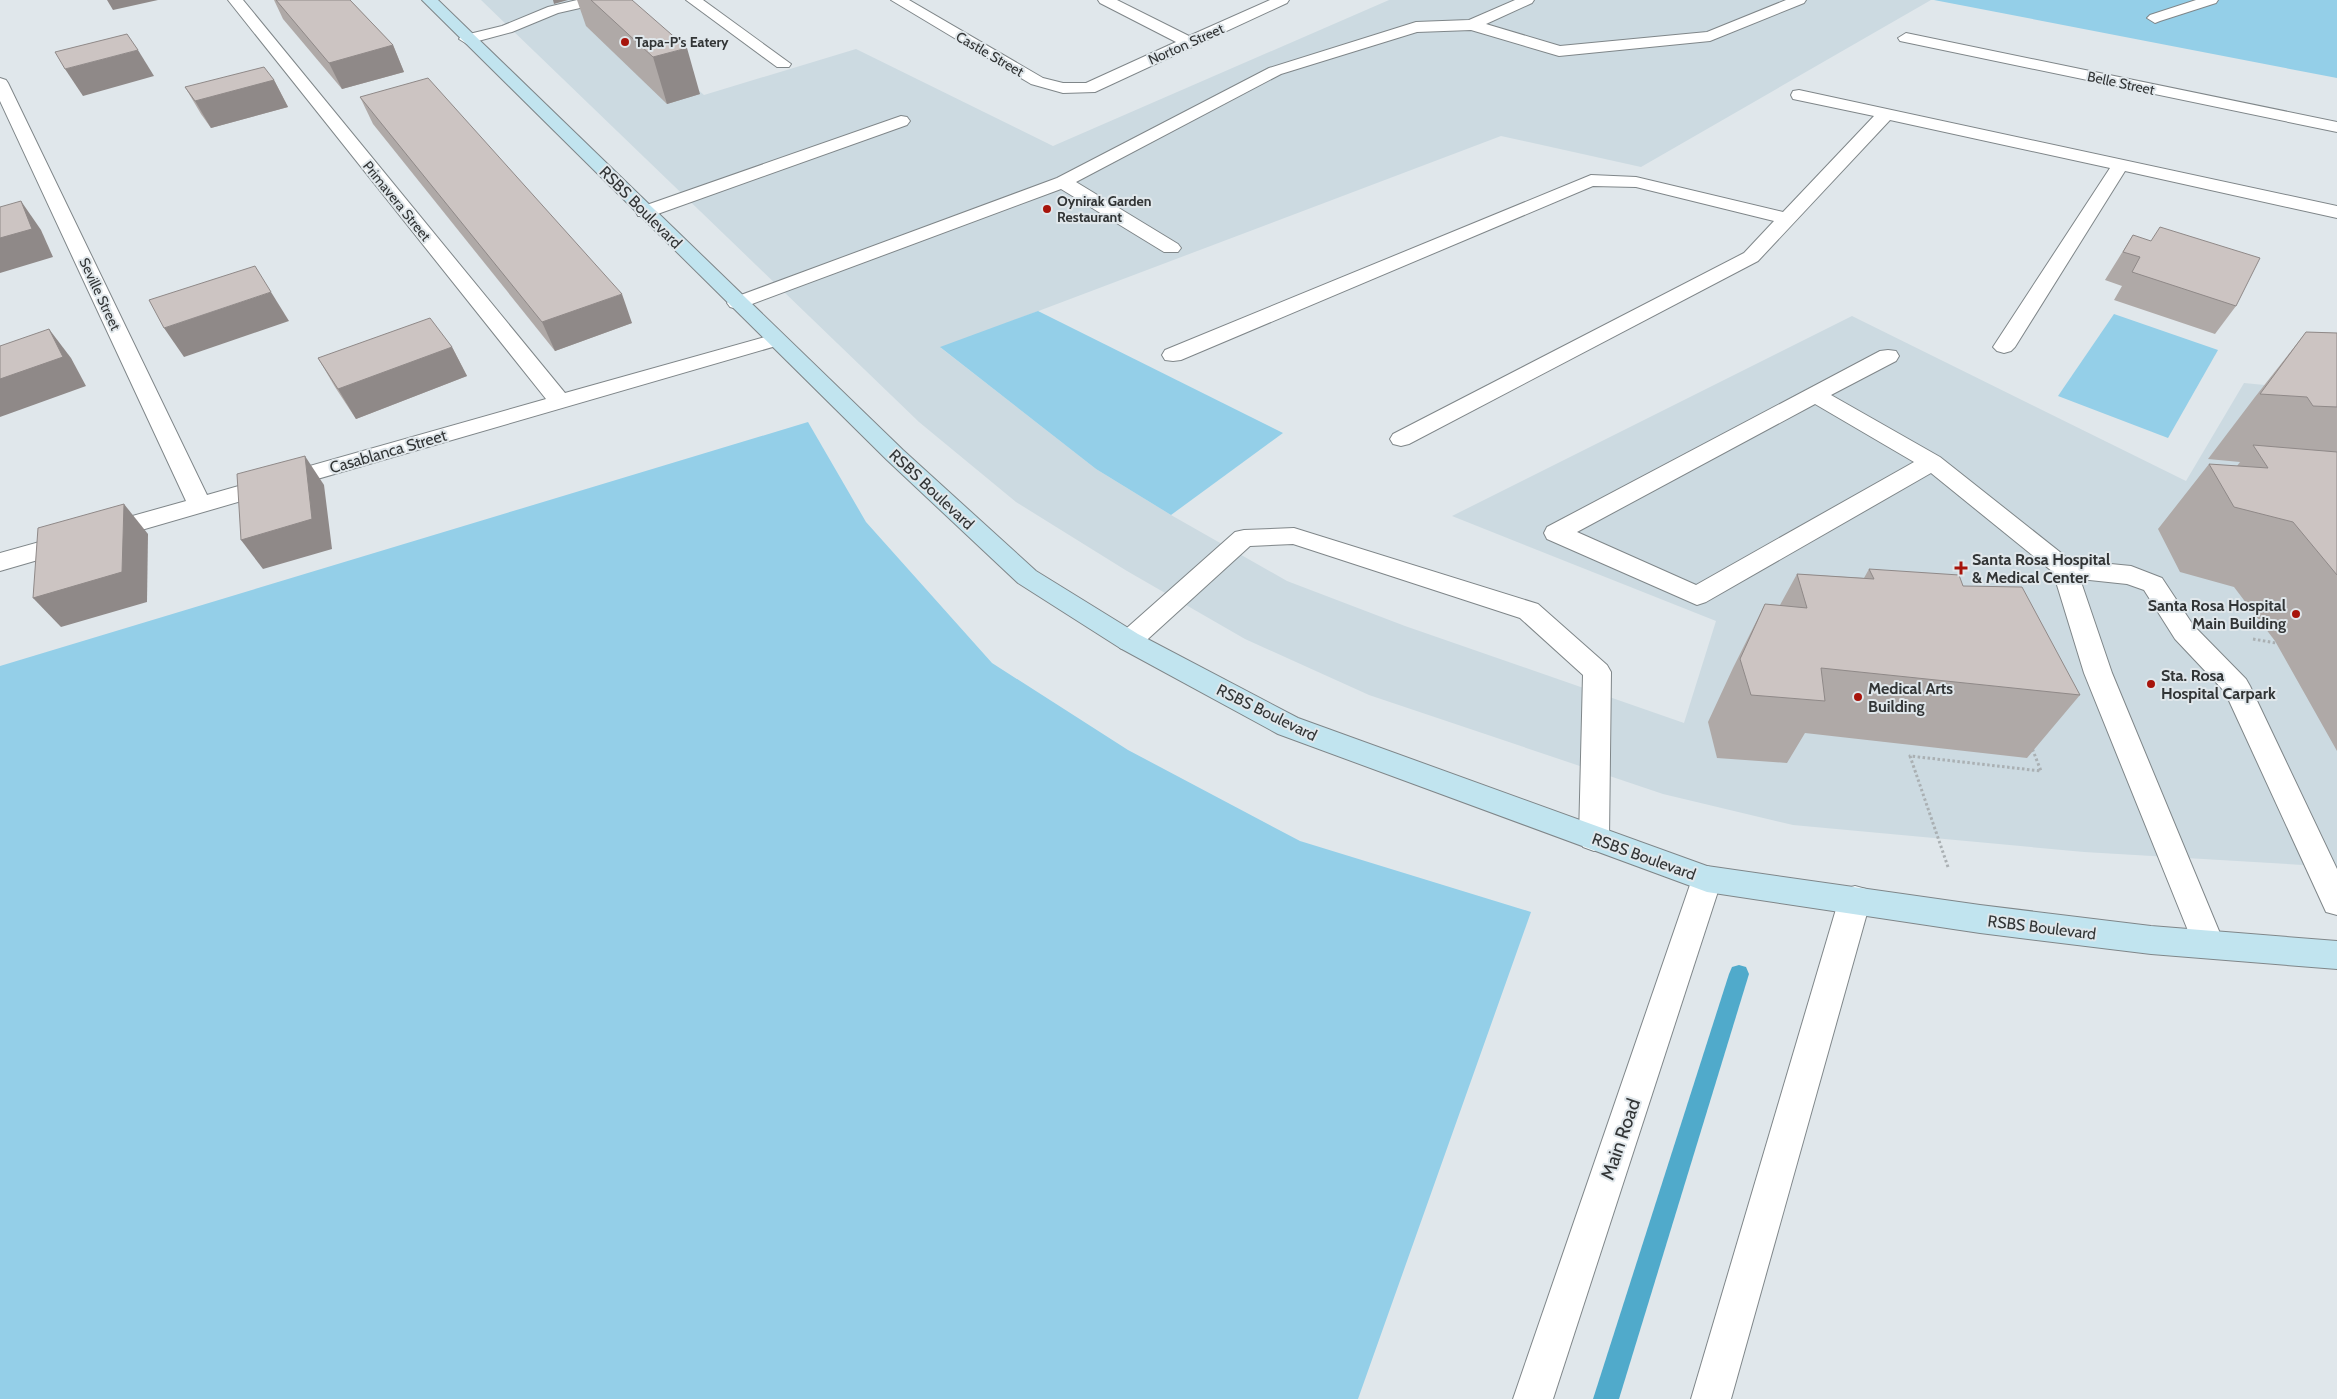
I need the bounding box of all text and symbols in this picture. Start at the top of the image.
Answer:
street label: Norton Street [1145,19,1227,69]
street label: Castle Street [953,27,1027,81]
place label: Tapa-P's Eatery [635,33,729,51]
marker: Tapa-P's Eatery [619,36,631,48]
street label: Belle Street [2086,67,2157,99]
street label: Primavera Street [359,157,435,245]
street label: RSBS Boulevard [595,162,686,253]
place label: Oynirak Garden Restaurant [1057,192,1151,226]
marker: Oynirak Garden Restaurant [1041,203,1053,215]
street label: Seville Street [75,255,125,333]
street label: Casablanca Street [327,426,449,477]
street label: RSBS Boulevard [885,445,978,534]
place label: Santa Rosa Hospital & Medical Center [1972,550,2110,587]
marker: Santa Rosa Hospital & Medical Center [1954,561,1968,575]
place label: Santa Rosa Hospital Main Building [2148,596,2286,633]
marker: Santa Rosa Hospital Main Building [2290,608,2302,620]
place label: Sta. Rosa Hospital Carpark [2161,666,2276,703]
marker: Sta. Rosa Hospital Carpark [2145,678,2157,690]
place label: Medical Arts Building [1868,679,1953,716]
street label: RSBS Boulevard [1214,680,1320,745]
marker: Medical Arts Building [1852,691,1864,703]
street label: RSBS Boulevard [1589,829,1698,884]
street label: RSBS Boulevard [1987,911,2097,944]
street label: Main Road [1596,1095,1645,1183]

